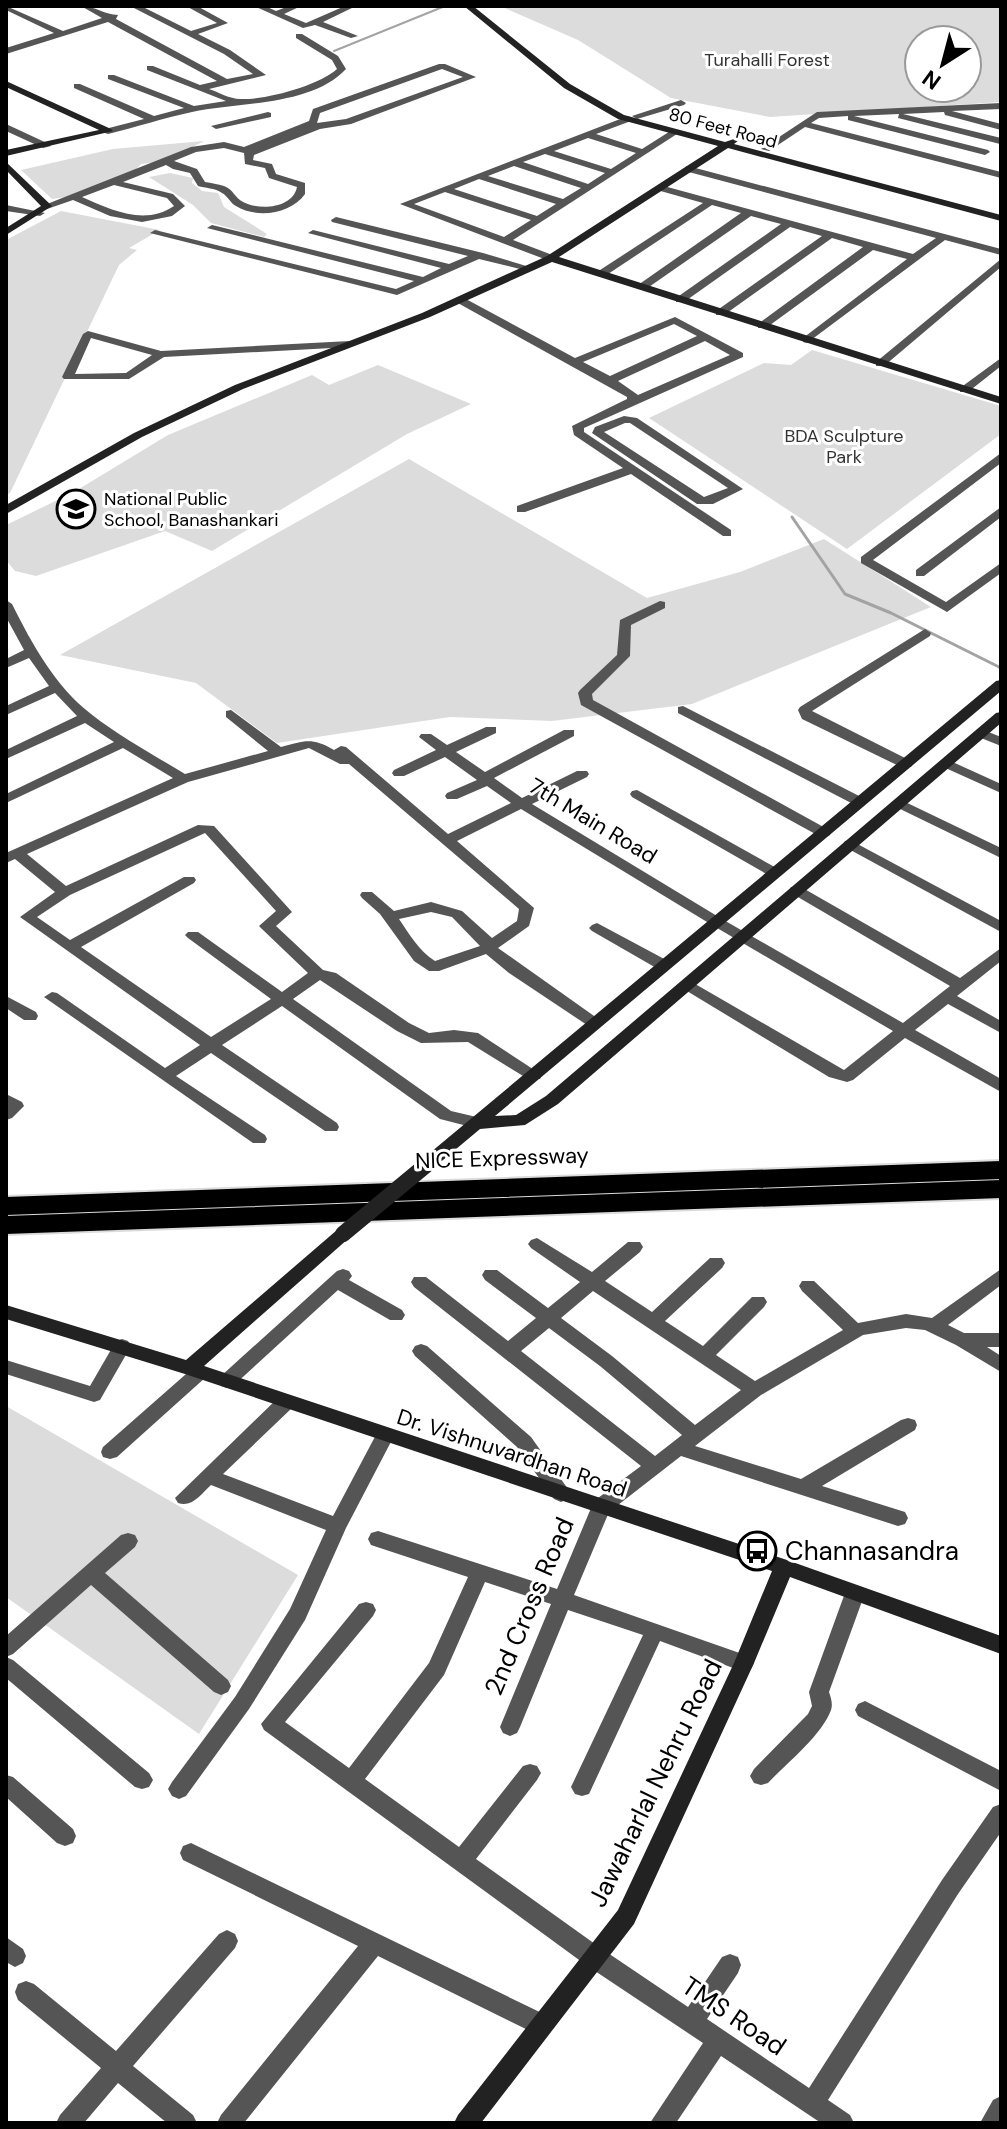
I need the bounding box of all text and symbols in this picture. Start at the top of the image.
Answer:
north arrow [903,24,983,104]
park label: Turahalli Forest [704,48,830,72]
text: N [917,63,947,96]
street label: 80 Feet Road [666,102,780,154]
park label: BDA Sculpture Park [785,424,903,469]
place label: National Public School, Banashankari [104,487,279,532]
school or university icon: National Public School, Banashankari [55,488,97,530]
street label: 7th Main Road [524,771,662,871]
street label: NICE Expressway [415,1140,589,1176]
street label: Dr. Vishnuvardhan Road [393,1402,631,1504]
street label: 2nd Cross Road [476,1512,582,1700]
bus stop icon: Channasandra [736,1530,778,1572]
place label: Channasandra [785,1534,959,1568]
street label: Jawaharlal Nehru Road [580,1654,730,1912]
street label: TMS Road [675,1969,793,2063]

